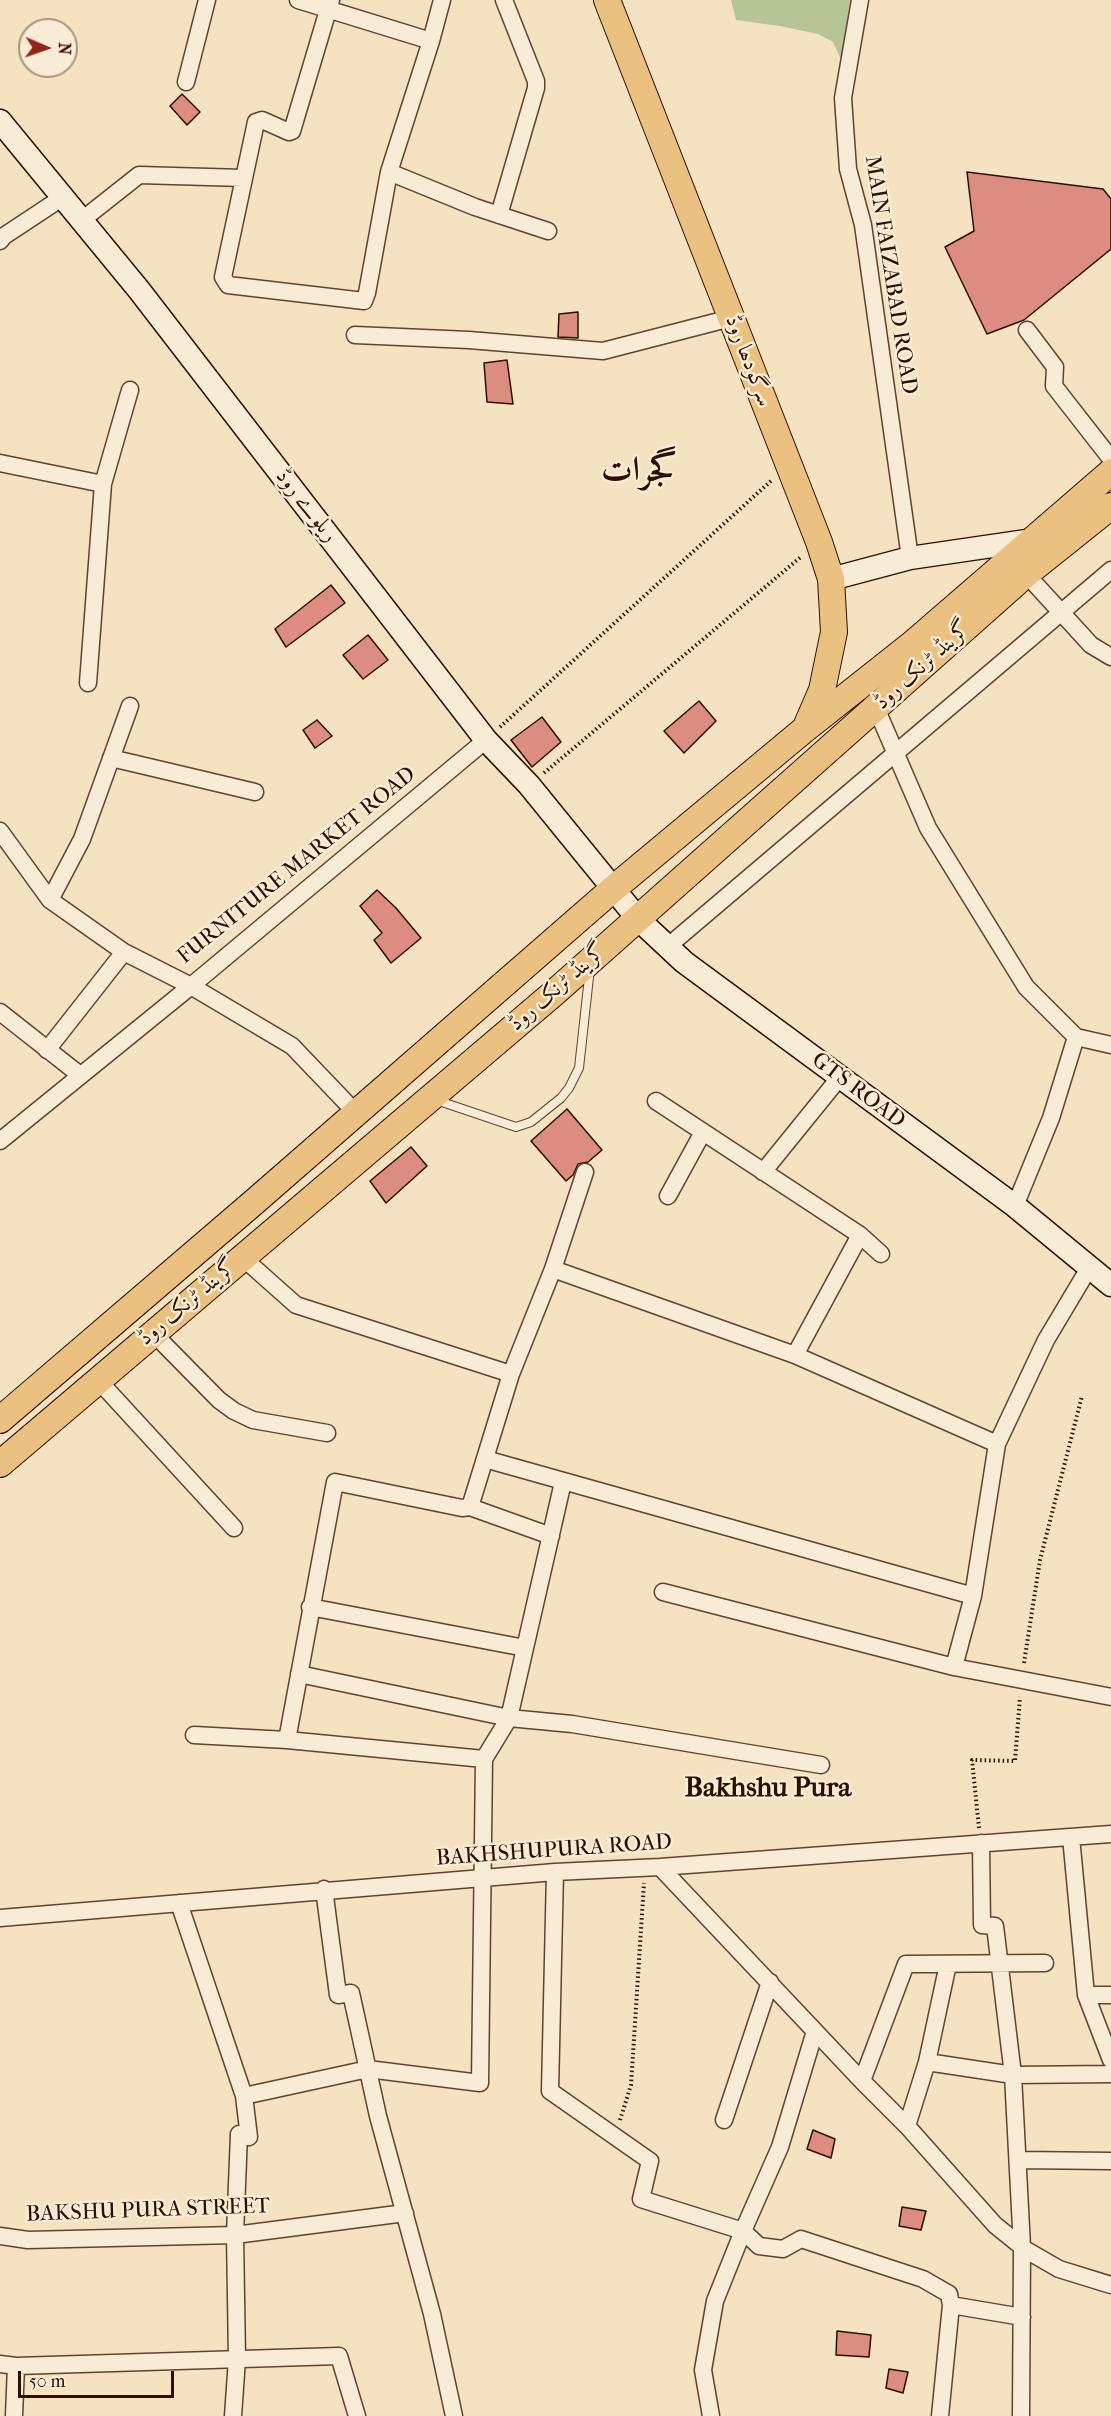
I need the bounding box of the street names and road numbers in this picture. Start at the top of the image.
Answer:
street label: MAIN FAIZABAD ROAD [858,154,922,396]
street label: سرگودھا روڈ [719,312,777,410]
street label: ریلوے روڈ [269,464,343,548]
street label: گرینڈ ٹرنک روڈ [869,616,977,716]
street label: FURNITURE MARKET ROAD [173,762,421,970]
street label: گرینڈ ٹرنک روڈ [504,939,612,1037]
street label: GTS ROAD [806,1047,910,1135]
street label: گرینڈ ٹرنک روڈ [133,1254,243,1352]
street label: BAKHSHUPURA ROAD [435,1830,673,1872]
street label: BAKSHU PURA STREET [26,2194,270,2228]

